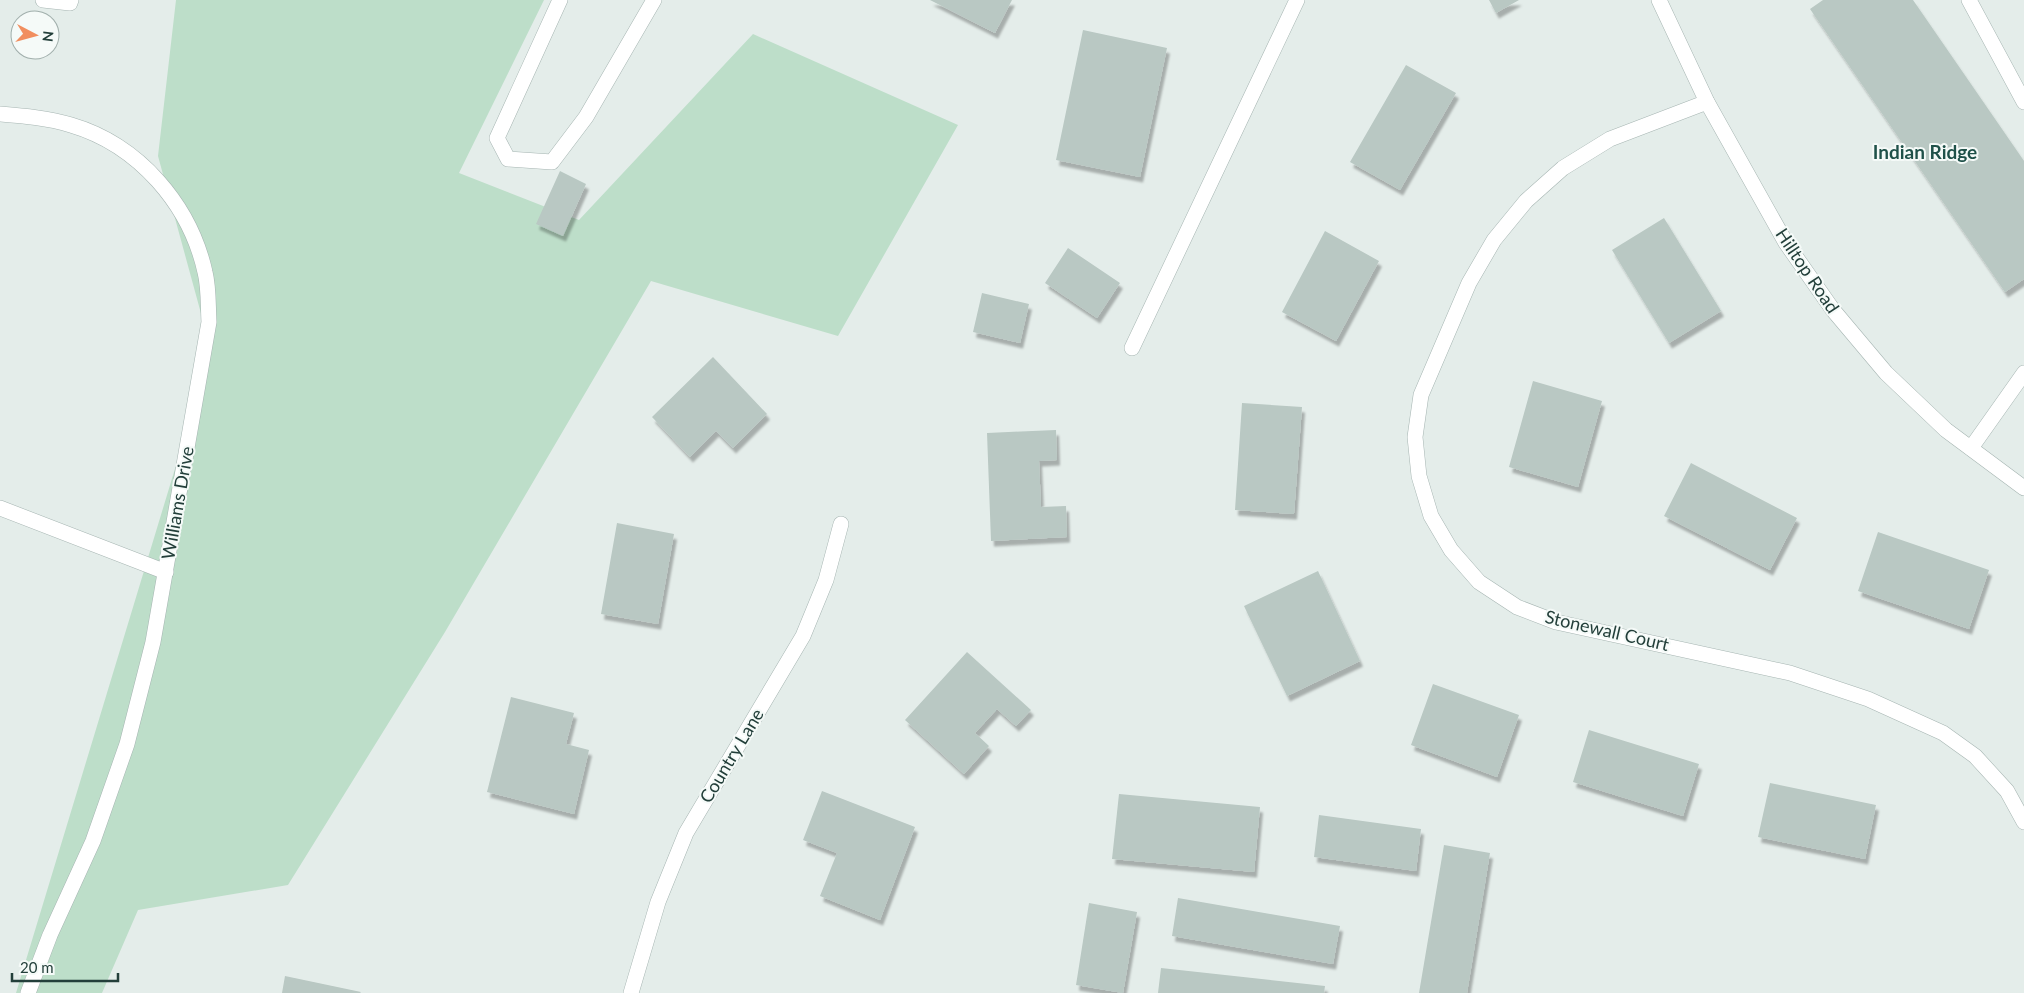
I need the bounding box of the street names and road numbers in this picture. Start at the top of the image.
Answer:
street label: Hilltop Road [1771,224,1844,317]
street label: Williams Drive [156,444,198,561]
street label: Stonewall Court [1543,605,1672,655]
street label: Country Lane [694,704,768,807]

